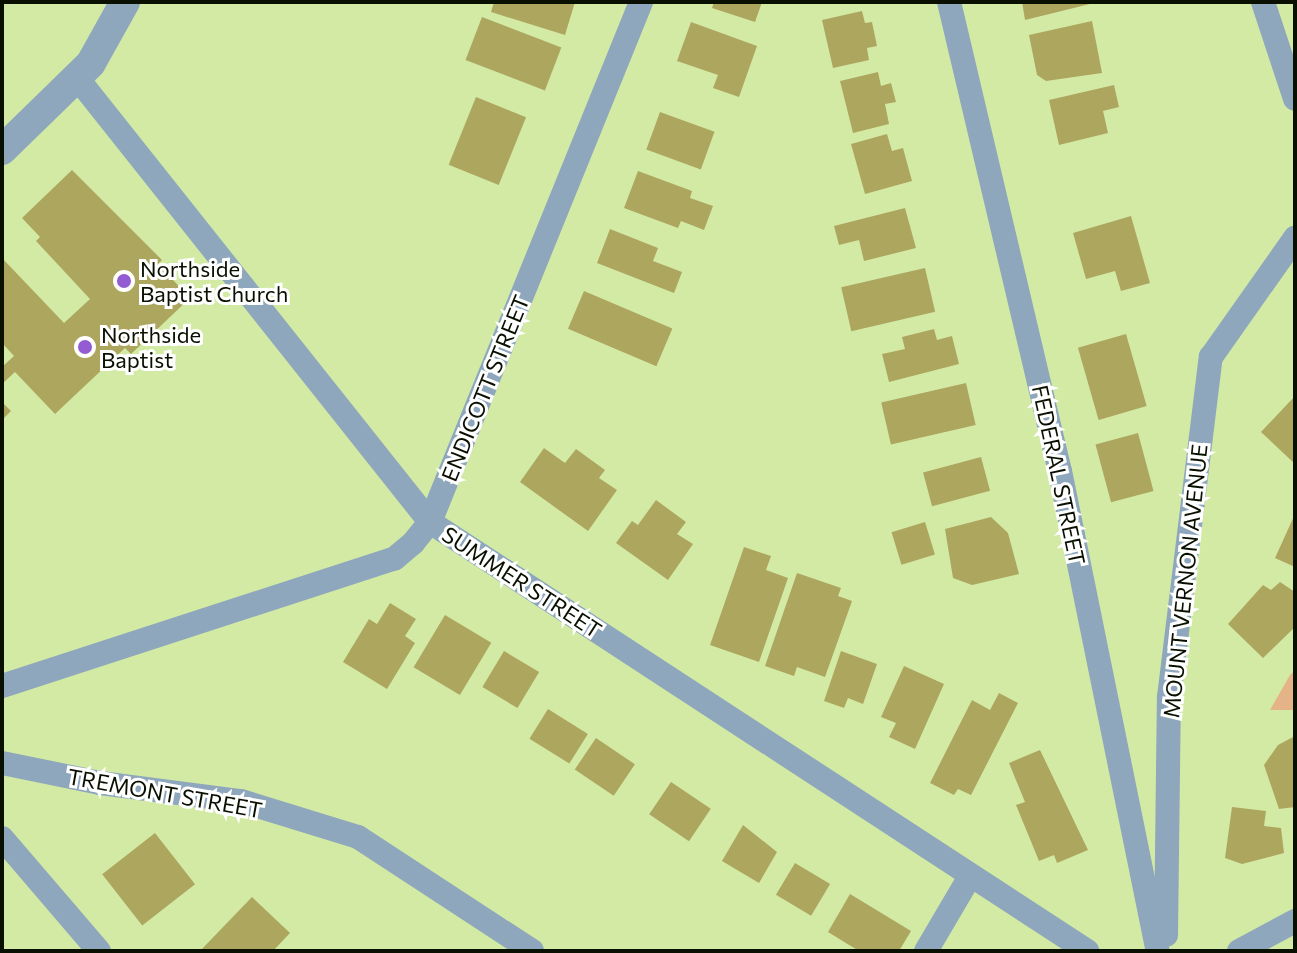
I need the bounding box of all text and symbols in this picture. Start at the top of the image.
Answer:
place label: Northside Baptist Church [140,255,288,306]
marker: Northside Baptist Church [115,272,133,290]
street label: ENDICOTT STREET [436,291,534,485]
place label: Northside Baptist [101,321,201,372]
marker: Northside Baptist [76,338,94,356]
street label: FEDERAL STREET [1027,383,1091,567]
street label: MOUNT VERNON AVENUE [1157,443,1213,719]
street label: SUMMER STREET [437,521,607,643]
street label: TREMONT STREET [66,763,264,823]

